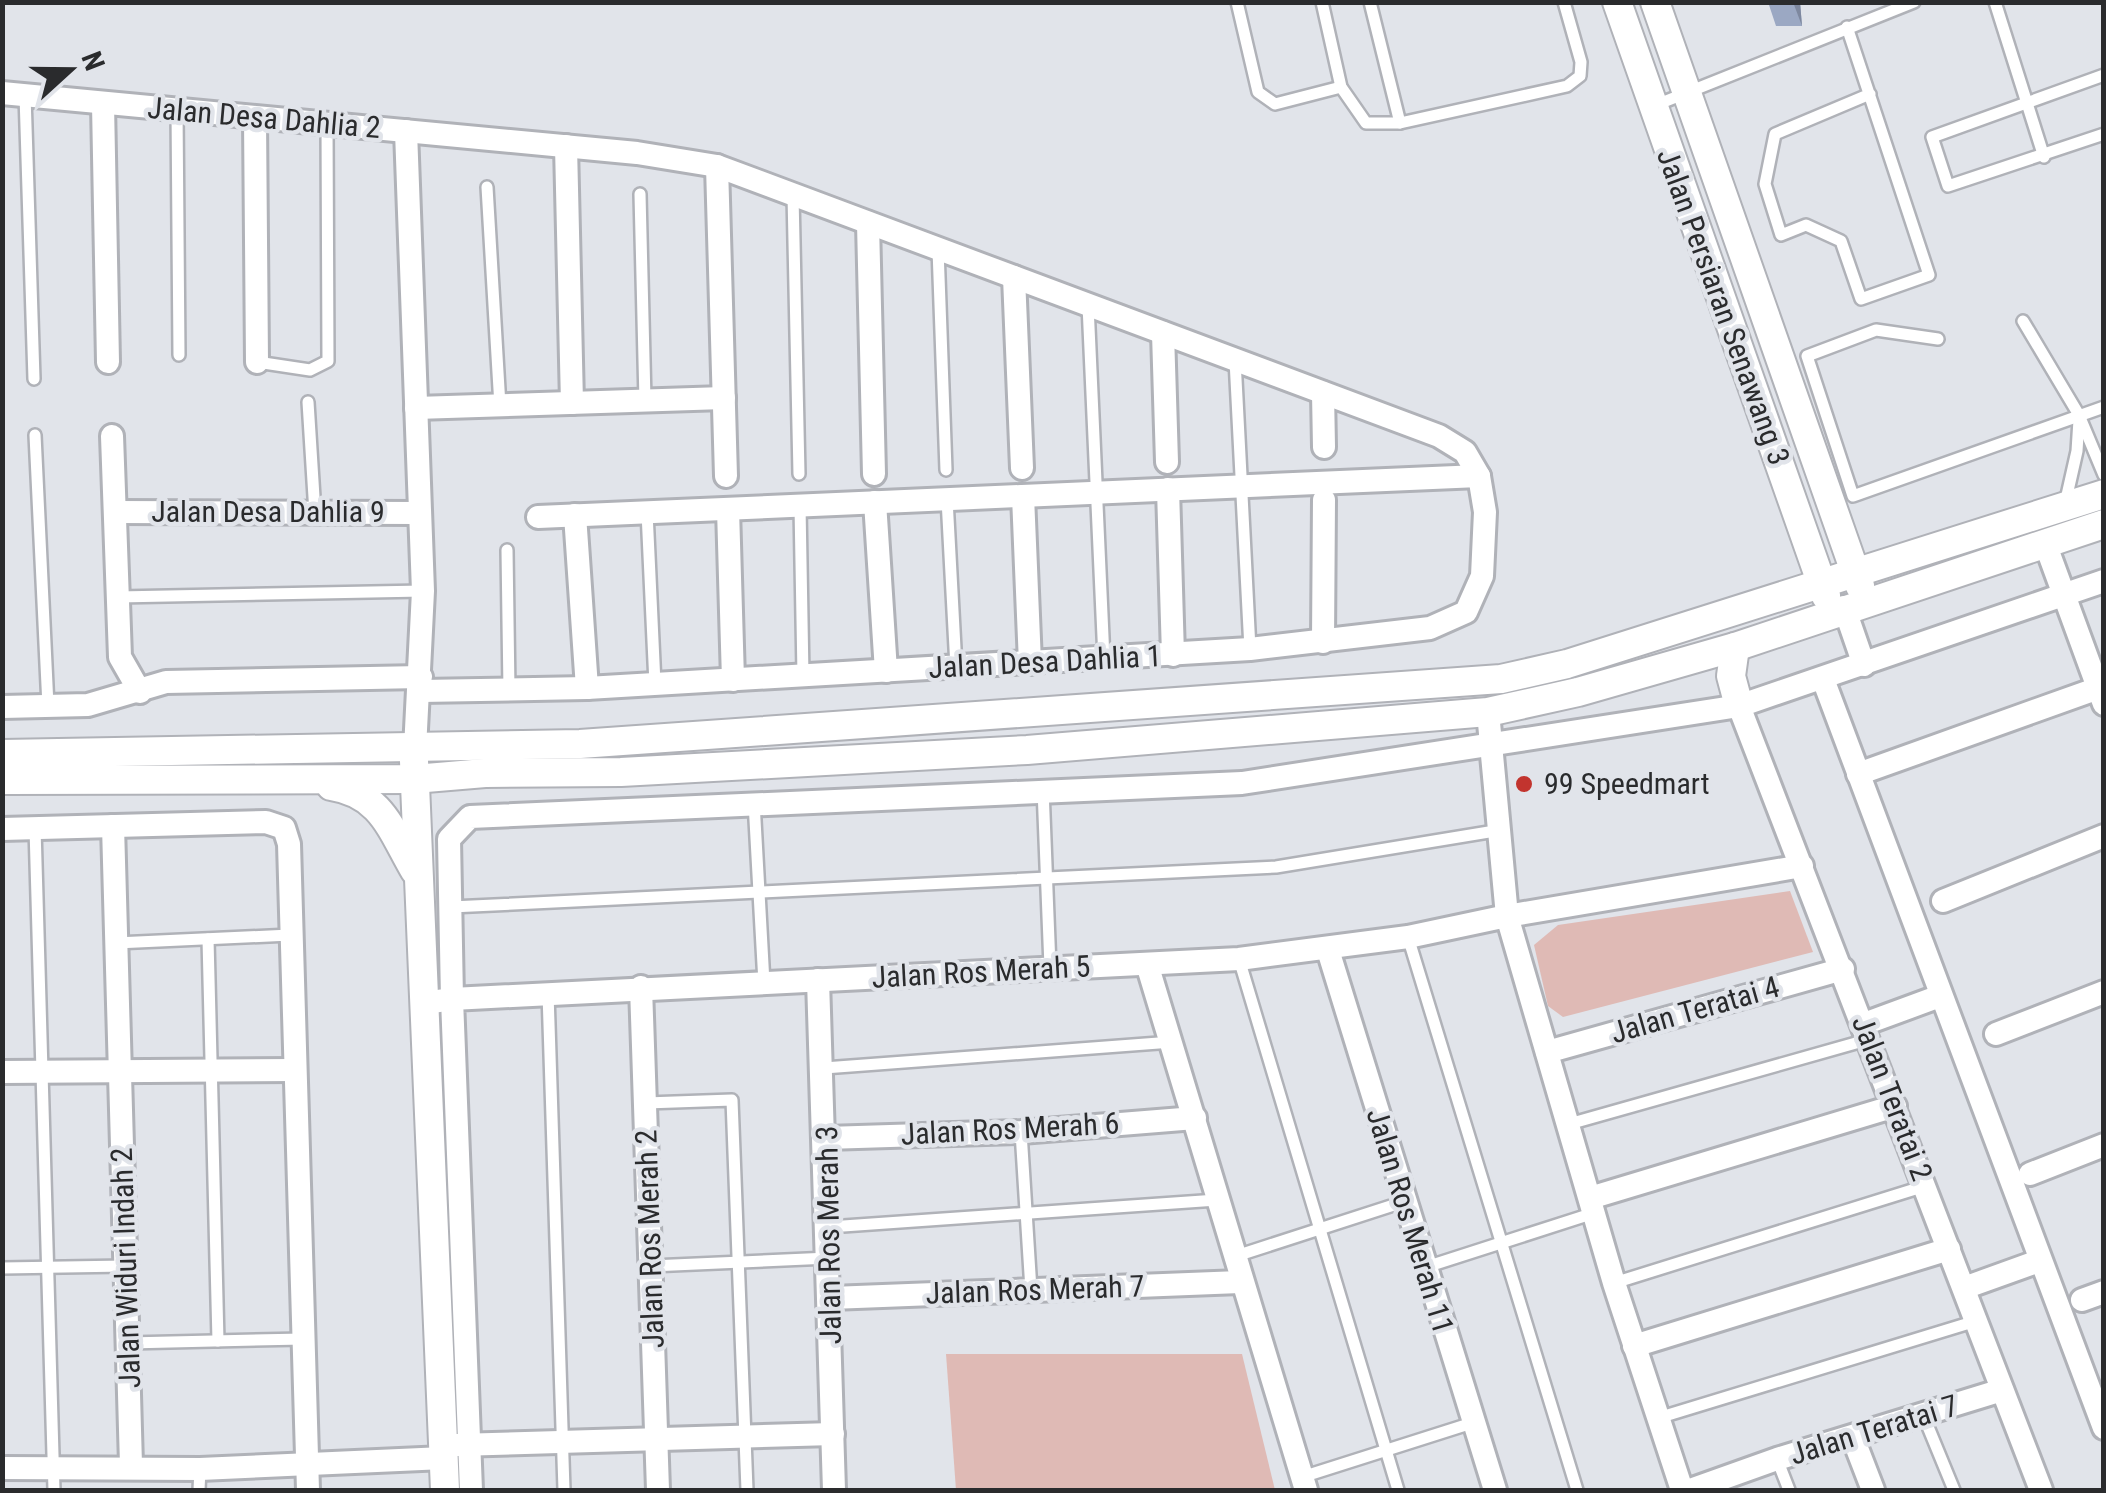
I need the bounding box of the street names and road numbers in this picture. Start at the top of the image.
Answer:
street label: Jalan Desa Dahlia 2 [146,90,382,145]
street label: Jalan Persiaran Senawang 3 [1650,144,1797,470]
street label: Jalan Desa Dahlia 9 [151,494,385,529]
street label: Jalan Desa Dahlia 1 [927,638,1162,685]
street label: Jalan Ros Merah 5 [871,948,1091,995]
street label: Jalan Teratai 4 [1606,969,1783,1050]
street label: Jalan Teratai 2 [1845,1010,1940,1185]
street label: Jalan Ros Merah 11 [1360,1104,1461,1338]
street label: Jalan Ros Merah 6 [900,1105,1120,1152]
street label: Jalan Ros Merah 3 [809,1125,848,1345]
street label: Jalan Ros Merah 2 [628,1129,671,1349]
street label: Jalan Widuri Indah 2 [104,1147,147,1389]
street label: Jalan Ros Merah 7 [925,1268,1145,1311]
street label: Jalan Teratai 7 [1786,1387,1962,1472]

